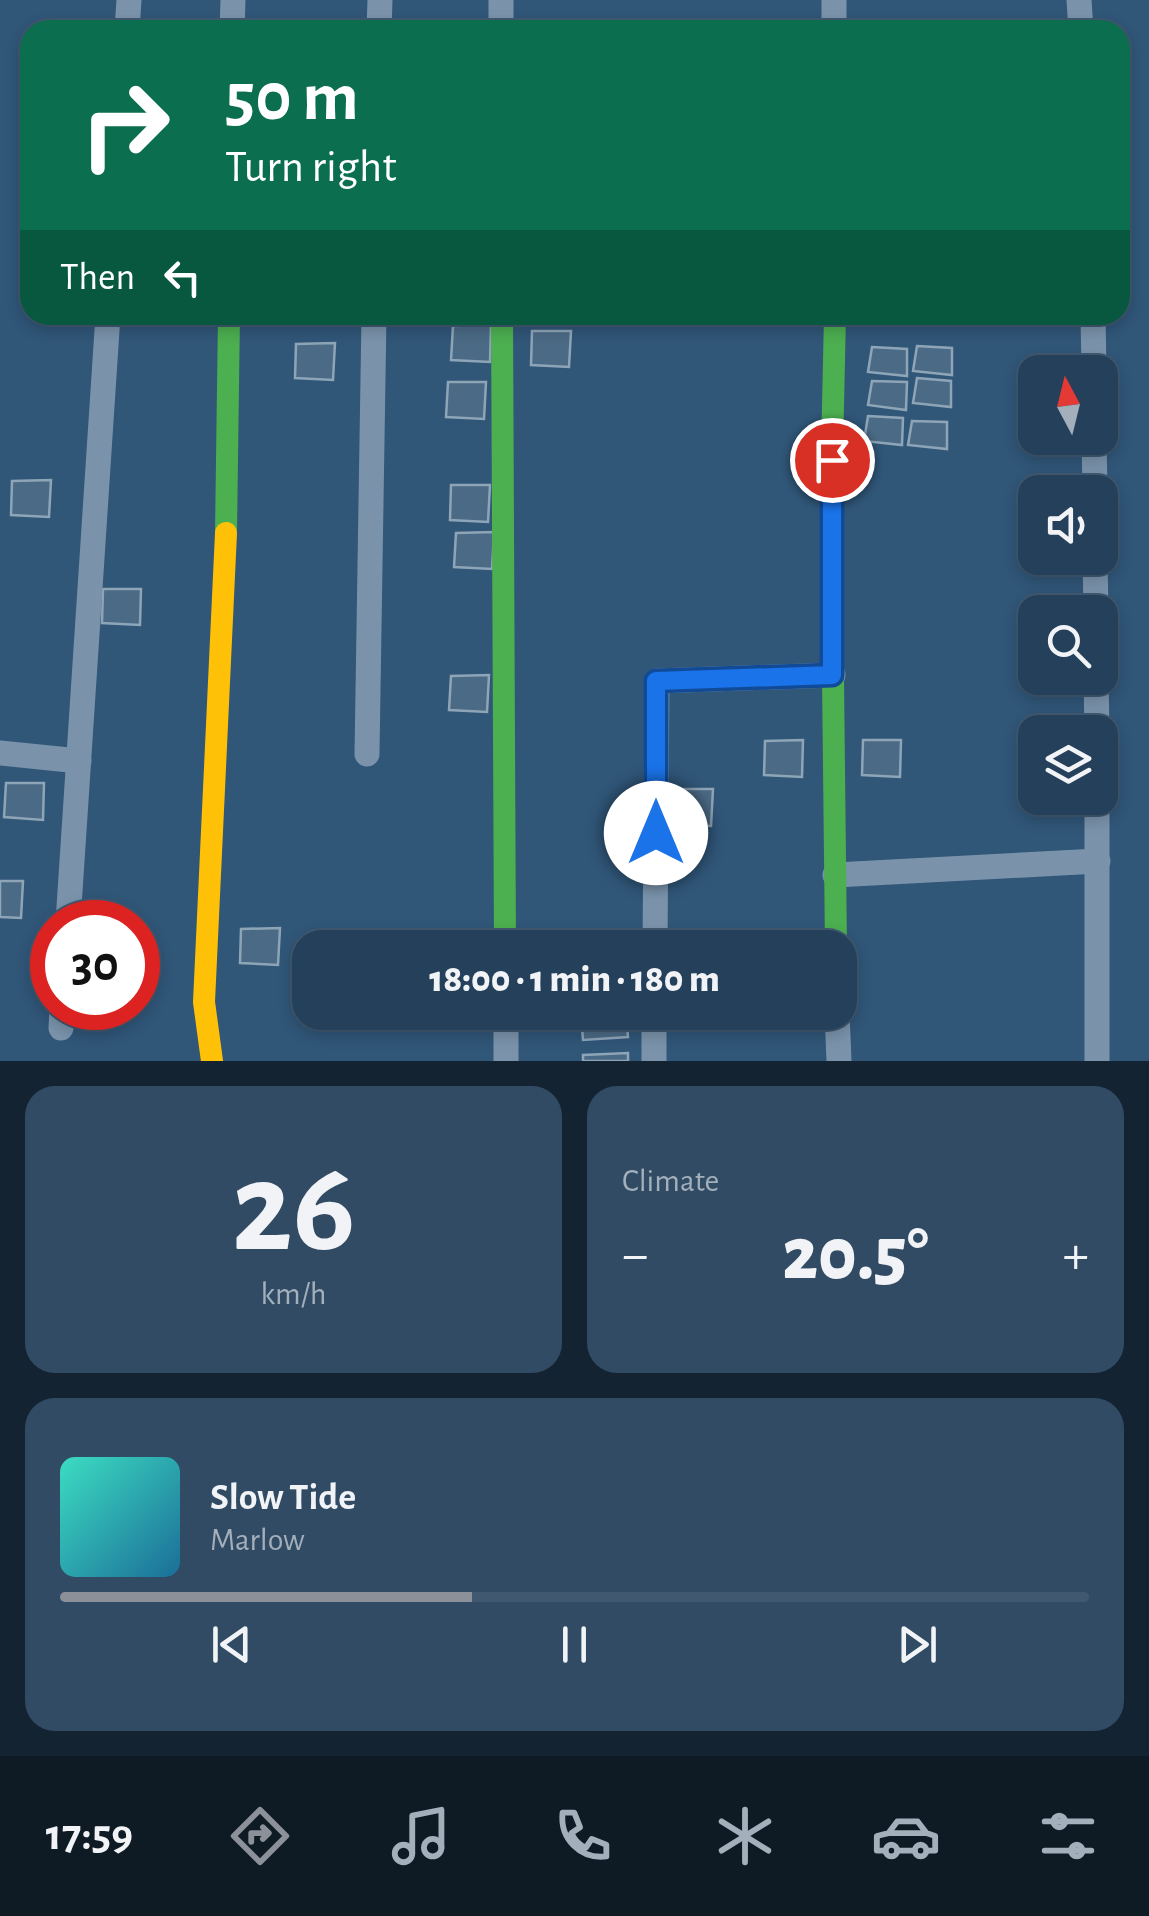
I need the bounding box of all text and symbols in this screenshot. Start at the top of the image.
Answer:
icon: right [60,60,190,190]
text: 50 m [225,63,359,133]
text: Turn right [225,145,397,190]
icon: left [155,250,210,305]
text: Then [60,259,135,297]
north arrow [1018,355,1118,455]
map controls [1018,355,1118,815]
pin [790,418,875,503]
icon: arrive [805,433,860,488]
button: sound [1018,475,1118,575]
button: search [1018,595,1118,695]
button: layers [1018,715,1118,815]
position arrow [604,781,708,885]
speed limit sign: 30 [30,900,160,1030]
text: 18:00 · 1 min · 180 m [429,961,720,999]
text: 26 [231,1145,356,1275]
text: Climate [622,1165,719,1197]
text: 20.5° [782,1218,929,1293]
text: − [622,1228,648,1283]
text: + [1063,1228,1089,1283]
text: km/h [260,1278,327,1310]
text: Slow Tide [210,1479,356,1517]
text: Marlow [210,1524,305,1556]
icon: previous [204,1617,259,1672]
icon: pause [547,1617,602,1672]
icon: next [890,1617,945,1672]
icon: directions [225,1801,295,1871]
icon: music [386,1801,456,1871]
icon: phone [548,1801,618,1871]
icon: climate [710,1801,780,1871]
icon: car [871,1801,941,1871]
icon: filters [1033,1801,1103,1871]
text: 17:59 [46,1813,133,1858]

